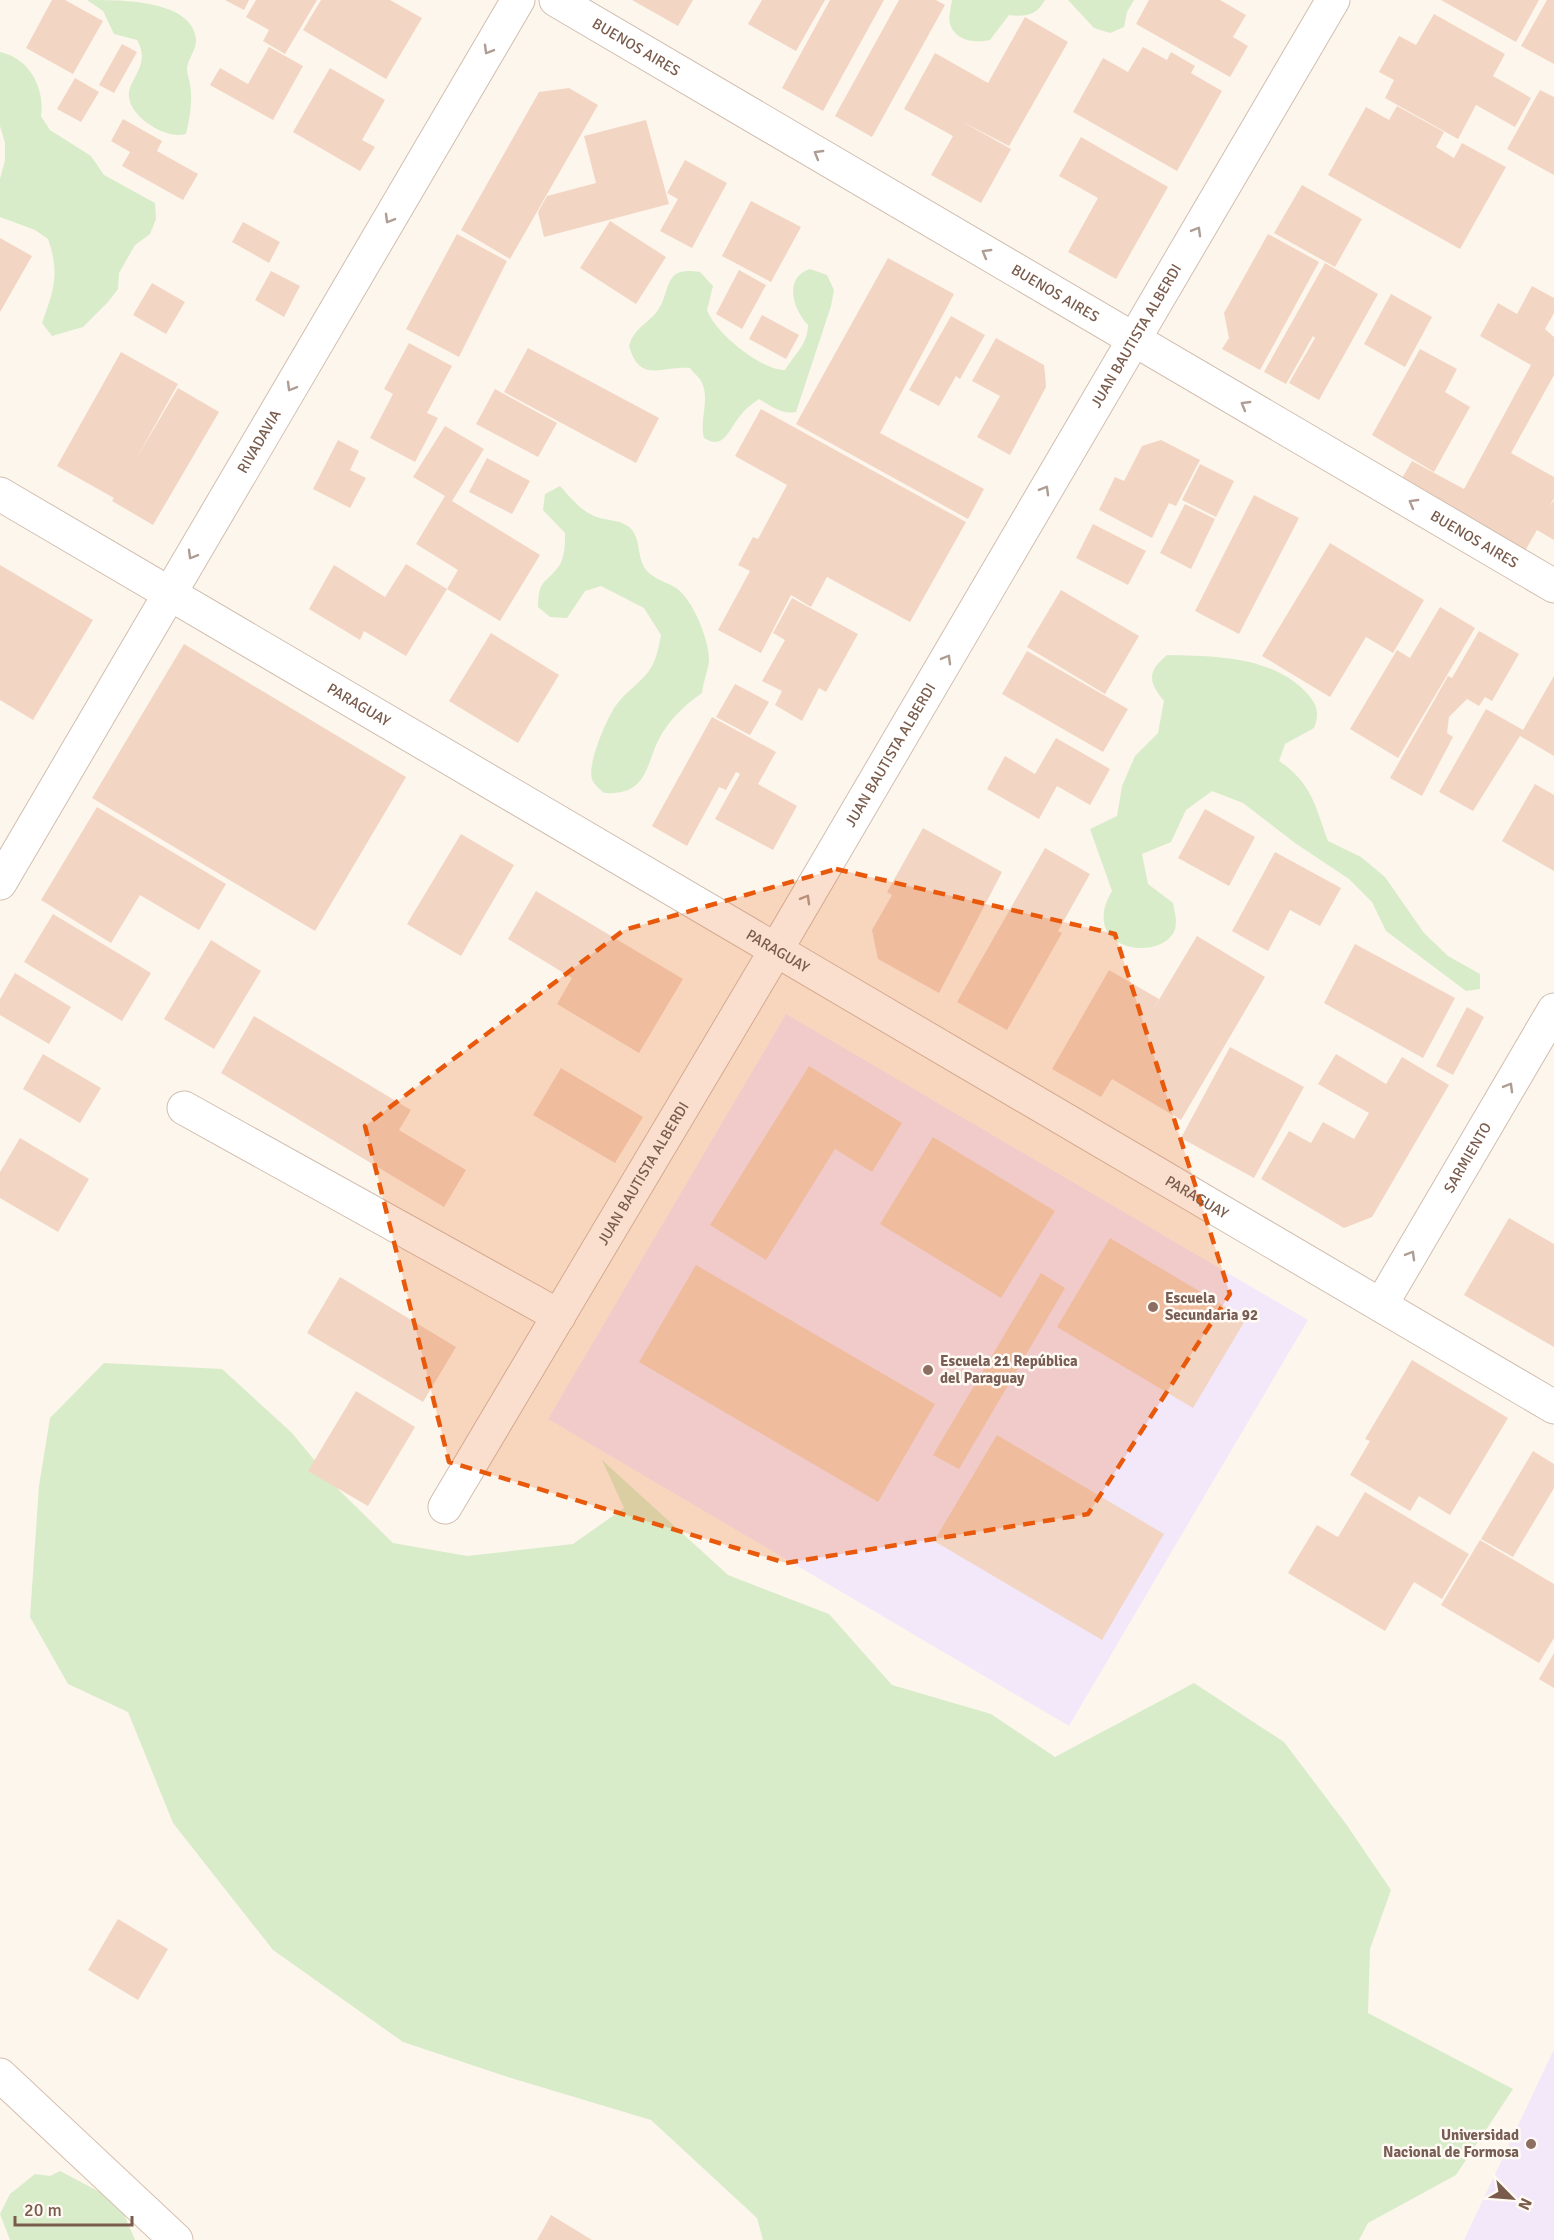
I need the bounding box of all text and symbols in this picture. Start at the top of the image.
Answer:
street label: BUENOS AIRES [589,14,683,80]
one-way arrow [484,44,495,55]
one-way arrow [814,150,824,161]
one-way arrow [385,213,397,223]
one-way arrow [1190,227,1201,238]
one-way arrow [982,248,992,260]
street label: BUENOS AIRES [1008,260,1102,326]
street label: JUAN BAUTISTA ALBERDI [1087,261,1185,411]
one-way arrow [286,381,298,391]
one-way arrow [1241,400,1251,412]
street label: RIVADAVIA [233,406,285,476]
one-way arrow [1038,486,1049,496]
one-way arrow [1409,499,1419,511]
street label: BUENOS AIRES [1427,506,1522,572]
one-way arrow [188,549,199,559]
one-way arrow [939,655,951,665]
street label: PARAGUAY [324,679,394,730]
street label: JUAN BAUTISTA ALBERDI [841,680,939,830]
one-way arrow [798,895,810,905]
street label: PARAGUAY [743,925,813,977]
one-way arrow [1502,1082,1514,1093]
street label: JUAN BAUTISTA ALBERDI [594,1099,693,1248]
street label: SARMIENTO [1440,1119,1495,1196]
street label: PARAGUAY [1162,1172,1232,1223]
one-way arrow [1403,1251,1415,1261]
place label: Escuela Secundaria 92 [1165,1289,1258,1324]
marker: Escuela Secundaria 92 [1146,1300,1160,1314]
place label: Escuela 21 República del Paraguay [940,1352,1078,1387]
marker: Escuela 21 República del Paraguay [921,1363,935,1377]
place label: Universidad Nacional de Formosa [1383,2126,1519,2161]
marker: Universidad Nacional de Formosa [1524,2137,1538,2151]
north arrow [1482,2168,1542,2228]
scale bar [15,2189,132,2227]
text: N [1513,2195,1536,2213]
text: 20 m [24,2199,62,2221]

